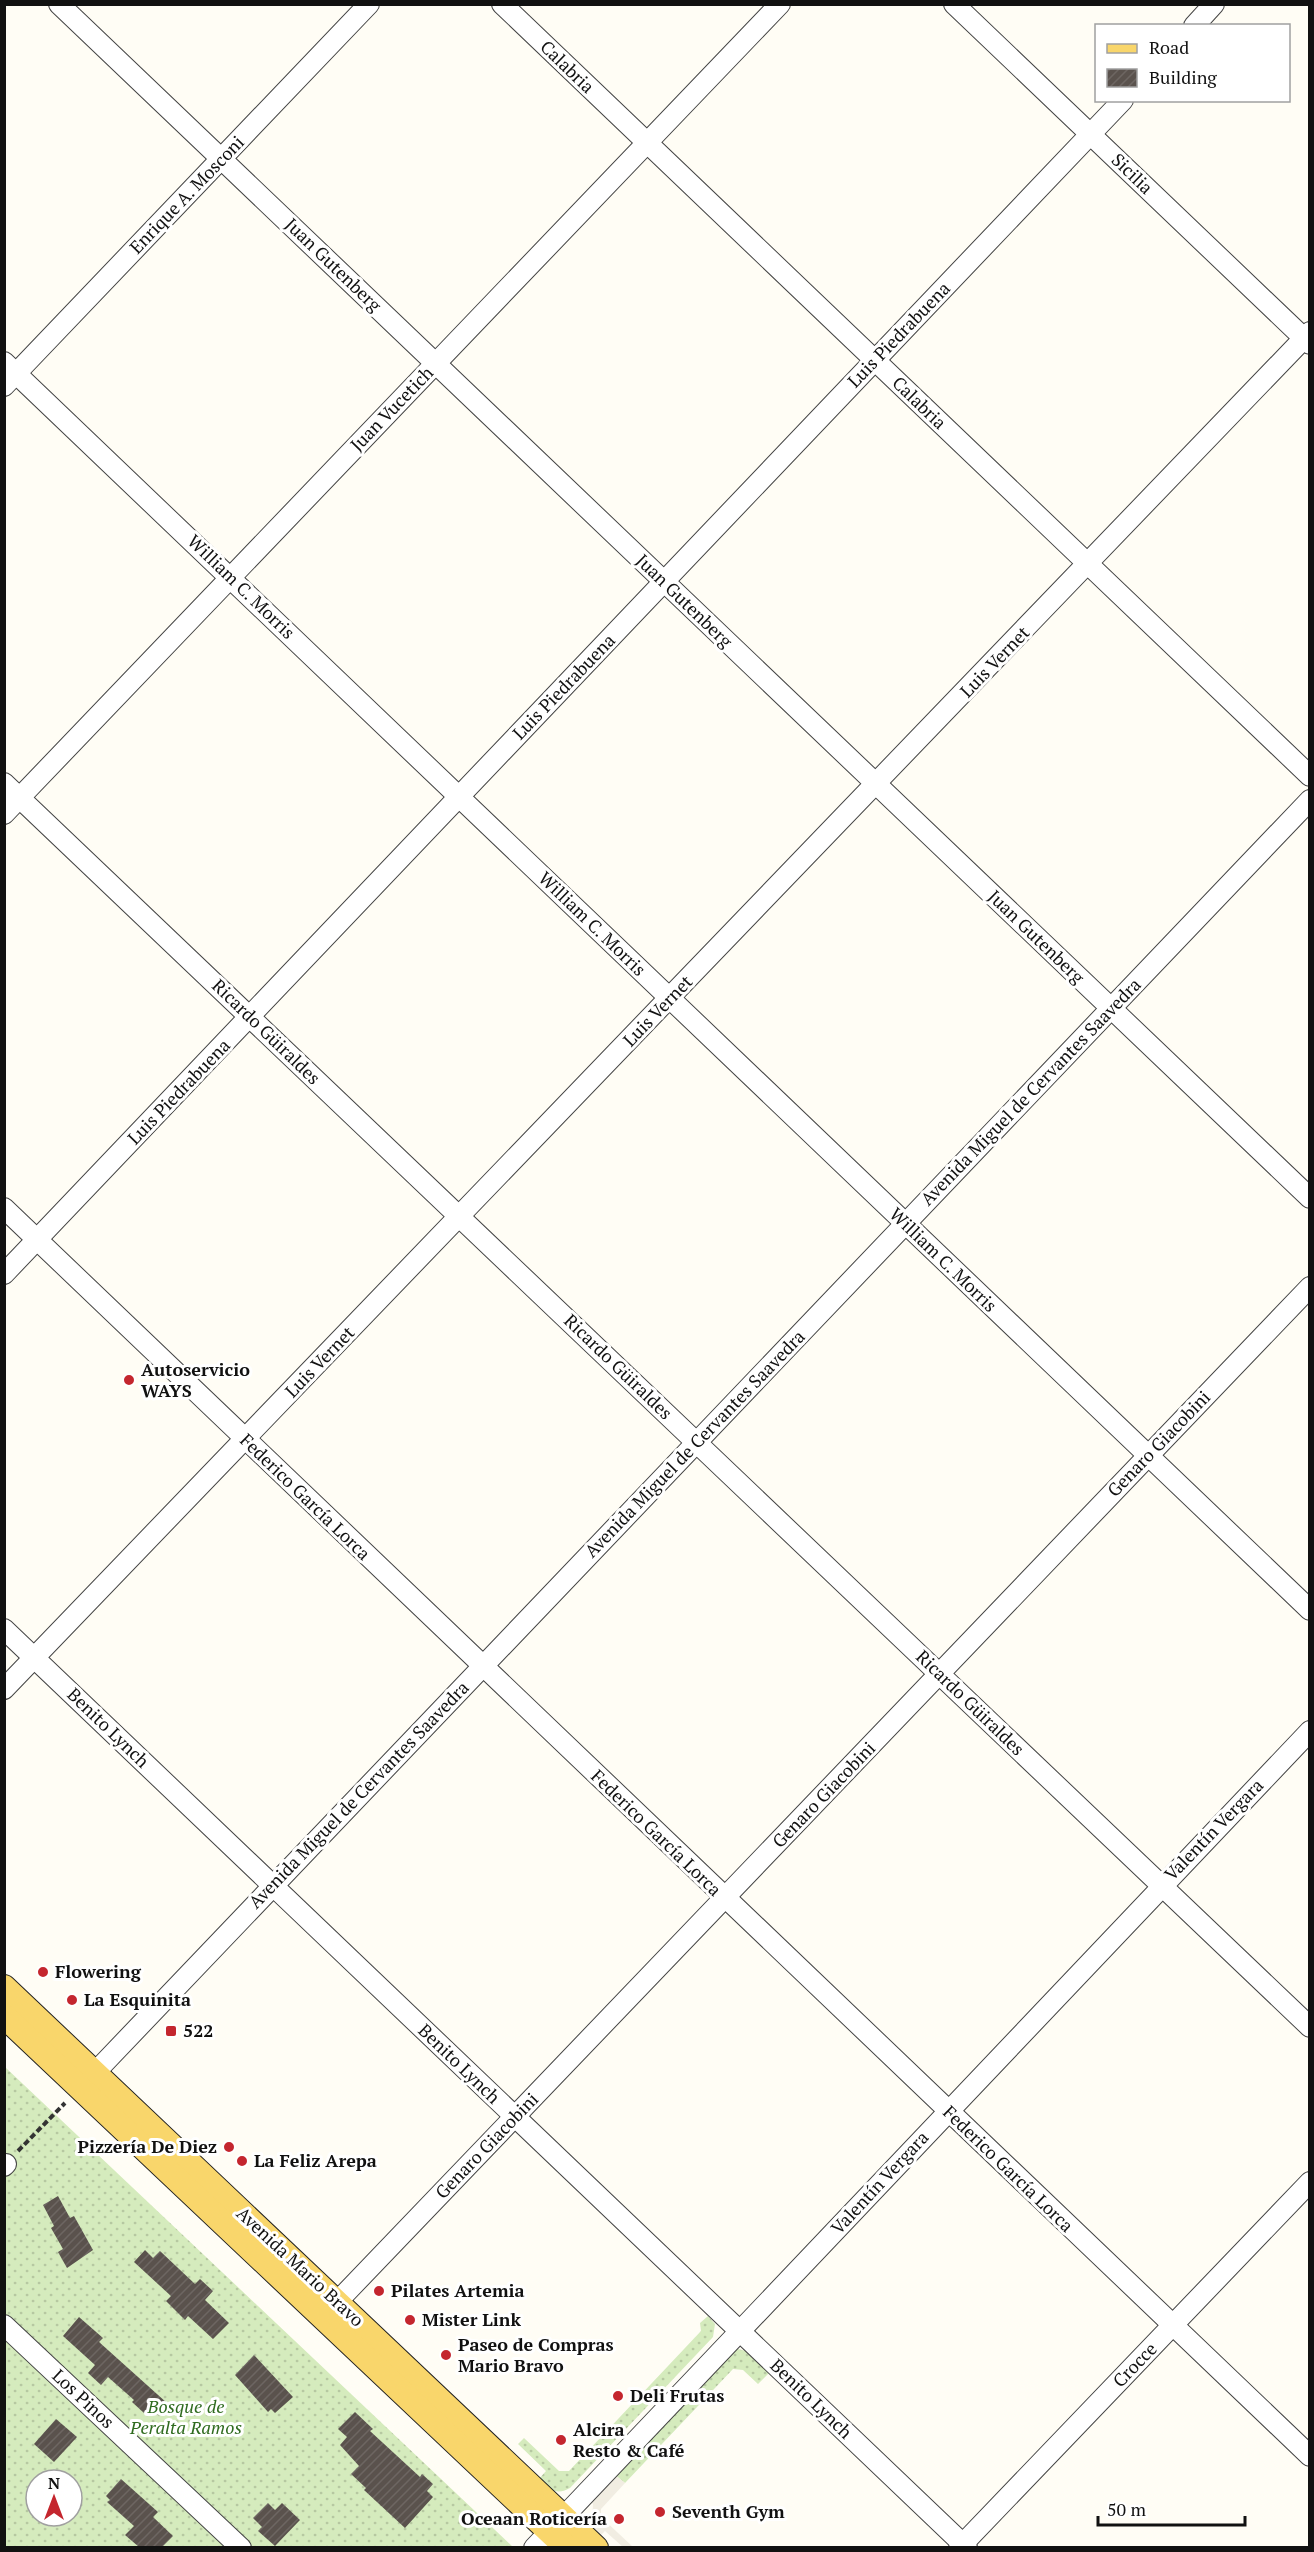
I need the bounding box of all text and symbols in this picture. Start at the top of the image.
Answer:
legend [1095,24,1290,102]
street label: Calabria [535,35,600,98]
text: Road [1149,35,1189,59]
text: Building [1149,65,1217,89]
street label: Enrique A. Mosconi [124,130,249,258]
street label: Sicilia [1107,148,1159,199]
street label: Juan Gutenberg [280,212,387,317]
street label: Luis Piedrabuena [842,276,955,392]
street label: Juan Vucetich [345,360,438,456]
street label: Calabria [887,371,952,434]
street label: William C. Morris [183,529,301,644]
street label: Juan Gutenberg [631,548,738,653]
street label: Luis Vernet [954,620,1035,702]
street label: Luis Piedrabuena [507,628,620,744]
street label: William C. Morris [534,866,652,981]
street label: Juan Gutenberg [983,884,1090,989]
street label: Luis Vernet [617,969,698,1051]
street label: Avenida Miguel de Cervantes Saavedra [915,972,1146,1210]
street label: Ricardo Güiraldes [207,973,326,1089]
street label: Luis Piedrabuena [122,1033,235,1149]
street label: William C. Morris [885,1202,1003,1317]
street label: Ricardo Güiraldes [559,1308,678,1424]
street label: Luis Vernet [279,1320,360,1402]
street label: Avenida Miguel de Cervantes Saavedra [579,1324,810,1562]
place label: Autoservicio WAYS [141,1357,250,1402]
marker: Autoservicio WAYS [122,1373,136,1387]
street label: Genaro Giacobini [1101,1385,1215,1502]
street label: Federico García Lorca [235,1428,376,1565]
street label: Ricardo Güiraldes [911,1644,1030,1760]
street label: Avenida Miguel de Cervantes Saavedra [243,1675,474,1913]
street label: Benito Lynch [63,1682,155,1773]
street label: Genaro Giacobini [766,1736,880,1853]
street label: Federico García Lorca [586,1764,727,1901]
street label: Valentín Vergara [1158,1773,1268,1885]
place label: Flowering [55,1959,142,1983]
marker: Flowering [36,1965,50,1979]
place label: La Esquinita [84,1987,191,2011]
marker: La Esquinita [65,1993,79,2007]
place label: 522 [183,2018,214,2042]
street label: Benito Lynch [414,2018,506,2109]
marker: 522 [164,2024,178,2038]
street label: Genaro Giacobini [429,2087,543,2204]
street label: Federico García Lorca [938,2100,1079,2237]
street label: Valentín Vergara [825,2126,933,2239]
place label: Pizzería De Diez [77,2134,217,2158]
marker: Pizzería De Diez [222,2140,236,2154]
place label: La Feliz Arepa [254,2148,377,2172]
marker: La Feliz Arepa [235,2154,249,2168]
street label: Avenida Mario Bravo [232,2201,369,2332]
place label: Pilates Artemia [391,2278,525,2302]
marker: Pilates Artemia [372,2284,386,2298]
place label: Mister Link [422,2307,521,2331]
marker: Mister Link [403,2313,417,2327]
place label: Paseo de Compras Mario Bravo [458,2332,614,2377]
street label: Crocce [1107,2337,1162,2392]
marker: Paseo de Compras Mario Bravo [439,2348,453,2362]
street label: Benito Lynch [766,2353,858,2444]
street label: Los Pinos [47,2363,120,2433]
place label: Deli Frutas [630,2383,724,2407]
marker: Deli Frutas [611,2389,625,2403]
park label: Bosque de Peralta Ramos [129,2394,242,2439]
place label: Alcira Resto & Café [573,2417,685,2462]
marker: Alcira Resto & Café [554,2433,568,2447]
north arrow [24,2468,84,2528]
text: N [48,2472,60,2494]
scale bar [1098,2489,1245,2527]
text: 50 m [1107,2497,1147,2521]
place label: Seventh Gym [672,2499,785,2523]
marker: Seventh Gym [653,2505,667,2519]
place label: Oceaan Roticería [461,2506,607,2530]
marker: Oceaan Roticería [612,2512,626,2526]

